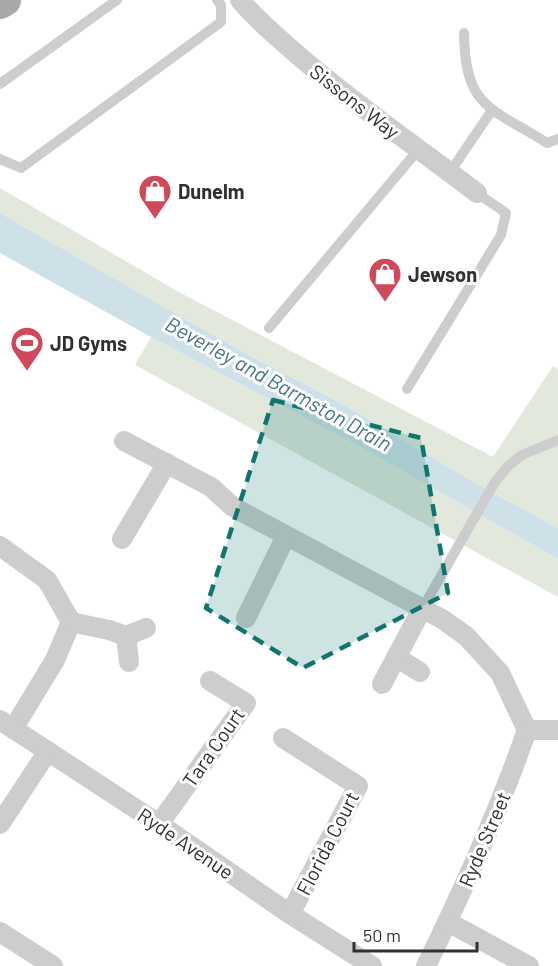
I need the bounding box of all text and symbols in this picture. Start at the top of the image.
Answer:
street label: Sissons Way [305,59,405,143]
shop icon: Dunelm [137,173,173,220]
place label: Dunelm [178,179,245,203]
shop icon: Jewson [367,256,403,303]
place label: Jewson [408,262,477,286]
water label: Beverley and Barmston Drain [162,310,396,456]
sports icon: JD Gyms [9,325,45,372]
place label: JD Gyms [50,331,127,355]
street label: Tara Court [177,703,249,791]
street label: Florida Court [291,787,363,899]
street label: Ryde Street [453,788,515,890]
street label: Ryde Avenue [134,802,238,884]
scale bar [354,915,477,953]
text: 50 m [363,924,401,946]

